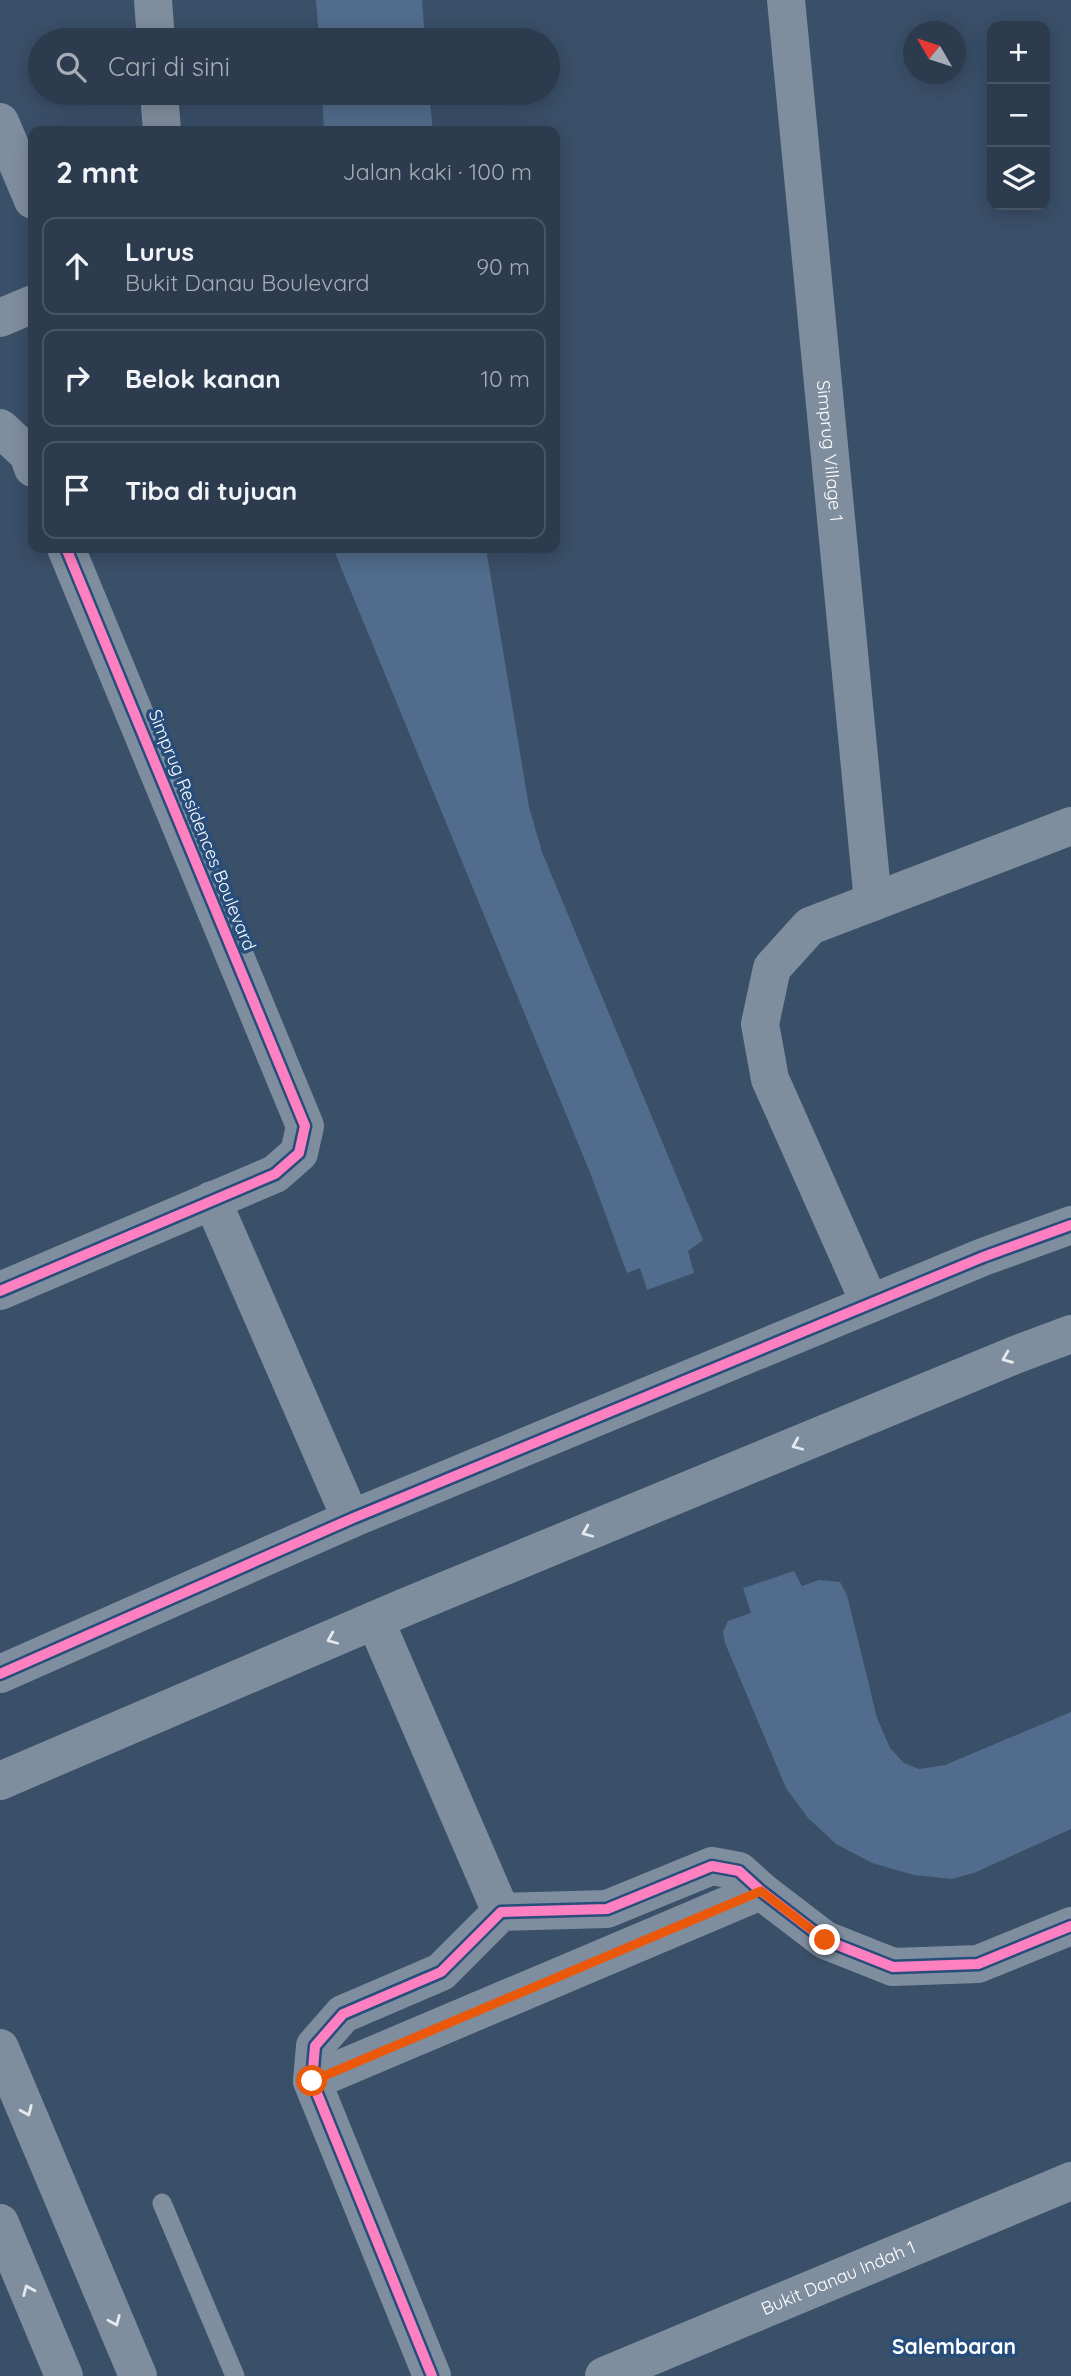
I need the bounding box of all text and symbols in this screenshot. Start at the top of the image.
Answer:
north arrow [903,21,966,84]
map controls [987,21,1050,210]
button: + [987,21,1050,84]
search box [28,28,560,105]
icon: search [52,48,90,86]
text: Cari di sini [108,50,230,83]
button: − [987,84,1050,147]
button: layers [987,147,1050,210]
text: 2 mnt [56,153,139,191]
text: Jalan kaki · 100 m [343,157,532,186]
text: Lurus [125,235,194,268]
icon: ahead [58,247,96,285]
text: 90 m [476,252,530,281]
text: Bukit Danau Boulevard [125,268,369,297]
icon: right [58,359,96,397]
text: Belok kanan [125,362,281,395]
text: 10 m [481,364,530,393]
street label: Simprug Village 1 [812,379,848,523]
icon: arrive [58,471,96,509]
text: Tiba di tujuan [125,474,297,507]
street label: Simprug Residences Boulevard [143,706,261,954]
one-way arrow [1002,1350,1014,1364]
one-way arrow [792,1437,804,1451]
one-way arrow [581,1524,594,1538]
one-way arrow [326,1630,338,1644]
route end [809,1924,840,1955]
route start [296,2065,327,2096]
one-way arrow [18,2104,32,2116]
street label: Bukit Danau Indah 1 [758,2235,919,2320]
one-way arrow [22,2285,36,2298]
one-way arrow [107,2313,121,2326]
district label: Salembaran [892,2333,1016,2359]

